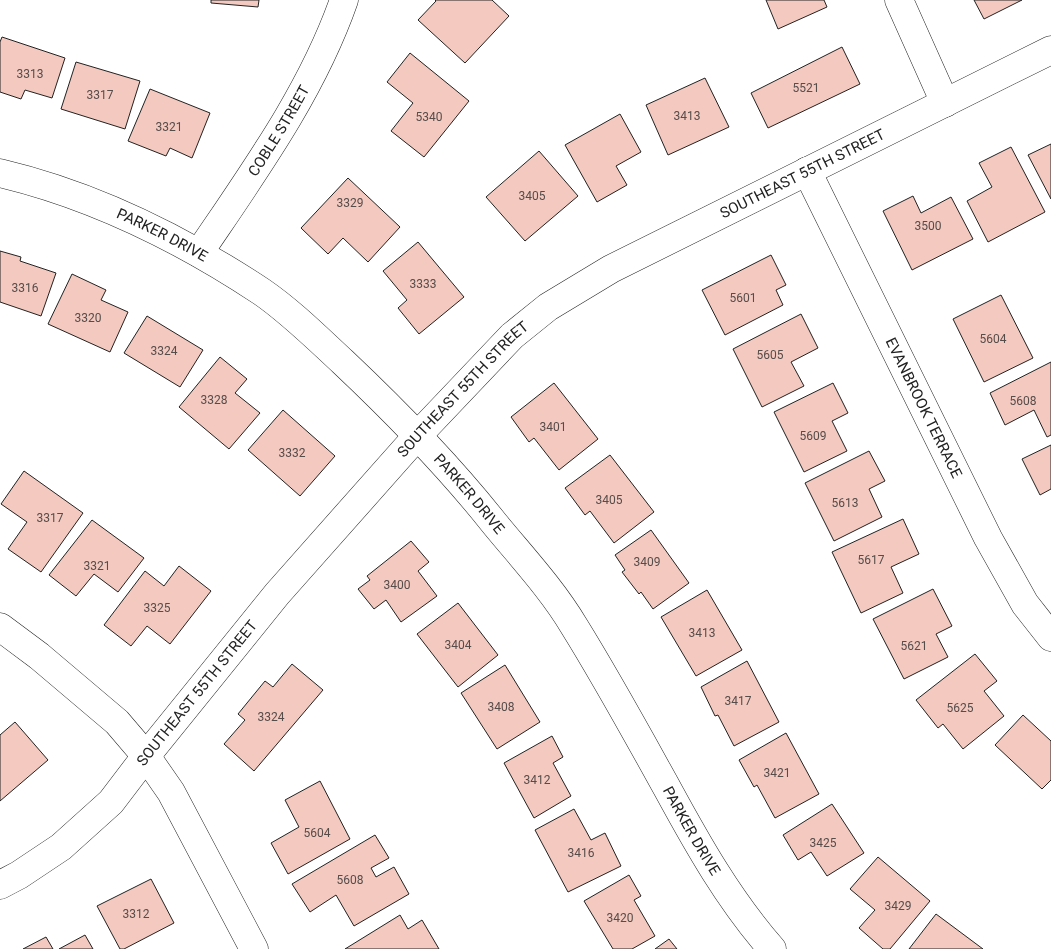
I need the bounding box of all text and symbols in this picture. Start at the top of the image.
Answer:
house number: 3313 [17,67,43,81]
house number: 5521 [793,81,819,95]
street label: COBLE STREET [244,82,313,180]
house number: 3317 [87,88,114,102]
house number: 3413 [674,109,700,123]
house number: 5340 [416,110,443,124]
house number: 3321 [156,120,182,134]
street label: SOUTHEAST 55TH STREET [717,125,888,222]
house number: 3405 [519,189,546,203]
house number: 3329 [337,196,363,210]
street label: PARKER DRIVE [114,204,211,266]
house number: 3500 [915,219,942,233]
house number: 3333 [410,277,436,291]
house number: 3316 [12,281,39,295]
house number: 5601 [730,291,756,305]
house number: 3320 [75,311,102,325]
street label: SOUTHEAST 55TH STREET [394,317,532,461]
house number: 5604 [980,332,1007,346]
street label: EVANBROOK TERRACE [882,335,966,481]
house number: 3324 [151,344,178,358]
house number: 5605 [757,348,784,362]
house number: 3328 [201,393,228,407]
house number: 5608 [1010,394,1037,408]
house number: 3401 [540,420,566,434]
house number: 5609 [800,429,826,443]
house number: 3332 [279,446,306,460]
street label: PARKER DRIVE [430,450,509,538]
house number: 3405 [596,493,623,507]
house number: 5613 [832,496,858,510]
house number: 3317 [37,511,64,525]
house number: 5617 [858,553,885,567]
house number: 3409 [634,555,660,569]
house number: 3321 [84,559,110,573]
house number: 3400 [384,578,411,592]
house number: 3325 [144,601,171,615]
street label: SOUTHEAST 55TH STREET [133,617,261,769]
house number: 3413 [689,626,715,640]
house number: 3404 [445,638,472,652]
house number: 5621 [901,639,927,653]
house number: 3417 [725,694,752,708]
house number: 3408 [488,700,515,714]
house number: 5625 [947,701,974,715]
house number: 3324 [258,710,285,724]
house number: 3421 [764,766,790,780]
house number: 3412 [524,773,551,787]
street label: PARKER DRIVE [659,783,724,879]
house number: 5604 [304,826,331,840]
house number: 3425 [810,836,837,850]
house number: 3416 [568,846,595,860]
house number: 5608 [337,873,364,887]
house number: 3429 [885,899,911,913]
house number: 3312 [123,907,150,921]
house number: 3420 [607,911,634,925]

